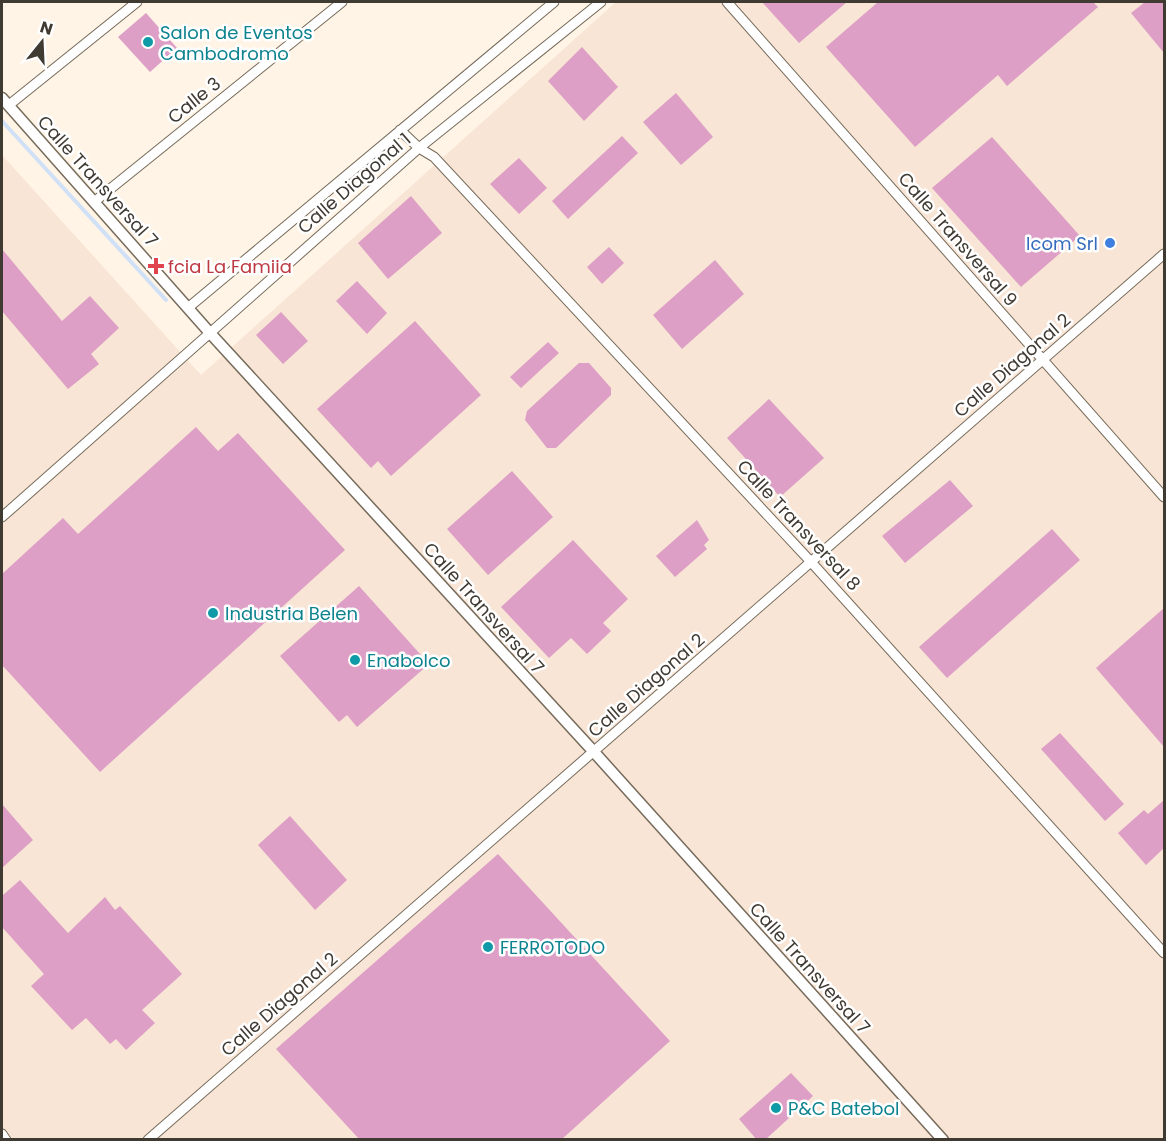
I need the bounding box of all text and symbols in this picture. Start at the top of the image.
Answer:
north arrow [12,12,72,72]
text: N [37,15,56,41]
place label: Salon de Eventos Cambodromo [160,20,313,66]
marker: Salon de Eventos Cambodromo [141,35,155,49]
street label: Calle 3 [162,71,226,129]
street label: Calle Transversal 7 [32,110,164,252]
street label: Calle Diagonal 1 [292,127,416,239]
street label: Calle Transversal 9 [893,166,1023,312]
place label: Icom Srl [1026,231,1098,256]
marker: Icom Srl [1103,236,1117,250]
place label: fcia La Famiia [168,254,292,279]
marker: fcia La Famiia [149,259,163,273]
street label: Calle Diagonal 2 [948,307,1076,423]
street label: Calle Transversal 8 [732,454,866,596]
street label: Calle Transversal 7 [418,537,550,679]
place label: Industria Belen [225,601,358,626]
marker: Industria Belen [206,606,220,620]
street label: Calle Diagonal 2 [582,627,710,743]
place label: Enabolco [367,648,450,673]
marker: Enabolco [348,653,362,667]
street label: Calle Transversal 7 [744,897,876,1039]
place label: FERROTODO [500,935,605,960]
marker: FERROTODO [481,940,495,954]
street label: Calle Diagonal 2 [215,946,343,1062]
place label: P&C Batebol [788,1096,899,1121]
marker: P&C Batebol [769,1101,783,1115]

